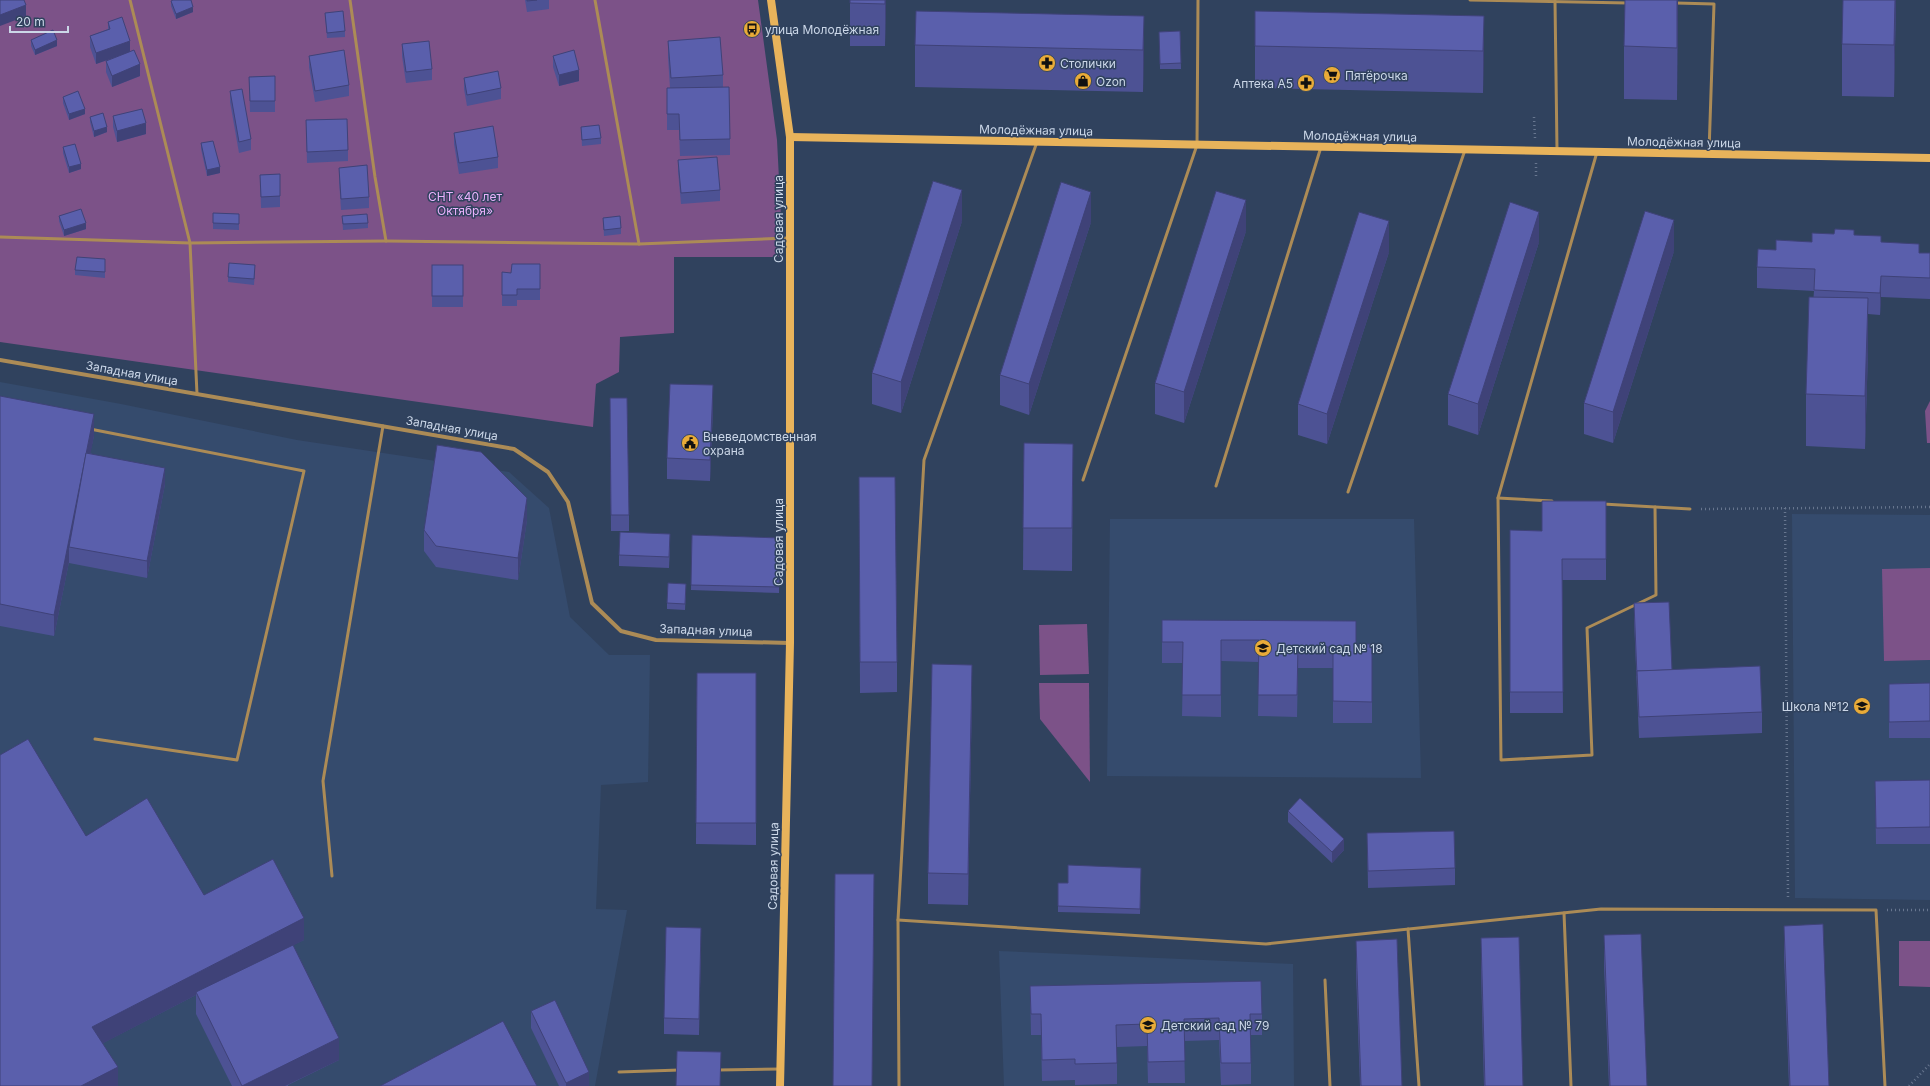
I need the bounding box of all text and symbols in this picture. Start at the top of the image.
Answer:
scale bar [10,8,68,34]
text: 20 m [16,14,45,29]
bus stop icon: улица Молодёжная [742,19,762,39]
place label: улица Молодёжная [765,22,879,37]
pharmacy icon: Столички [1037,53,1057,73]
place label: Столички [1060,56,1116,71]
supermarket icon: Пятёрочка [1322,65,1342,85]
place label: Пятёрочка [1345,68,1408,83]
shop icon: Ozon [1073,71,1093,91]
pharmacy icon: Аптека A5 [1296,73,1316,93]
place label: Ozon [1096,74,1126,89]
place label: Аптека A5 [1233,76,1293,91]
street label: Молодёжная улица [979,122,1093,138]
street label: Молодёжная улица [1303,128,1417,144]
street label: Молодёжная улица [1627,134,1741,150]
street label: Садовая улица [771,175,786,263]
park label: СНТ «40 лет Октября» [428,189,502,218]
street label: Западная улица [85,357,179,389]
street label: Западная улица [405,412,499,444]
place label: Вневедомственная охрана [703,429,817,458]
public building icon: Вневедомственная охрана [680,433,700,453]
street label: Садовая улица [771,498,786,586]
street label: Западная улица [659,621,753,639]
school or university icon: Детский сад № 18 [1253,638,1273,658]
place label: Детский сад № 18 [1276,641,1383,656]
school or university icon: Школа №12 [1852,696,1872,716]
place label: Школа №12 [1782,699,1849,714]
street label: Садовая улица [765,822,781,910]
school or university icon: Детский сад № 79 [1138,1015,1158,1035]
place label: Детский сад № 79 [1161,1018,1269,1033]

